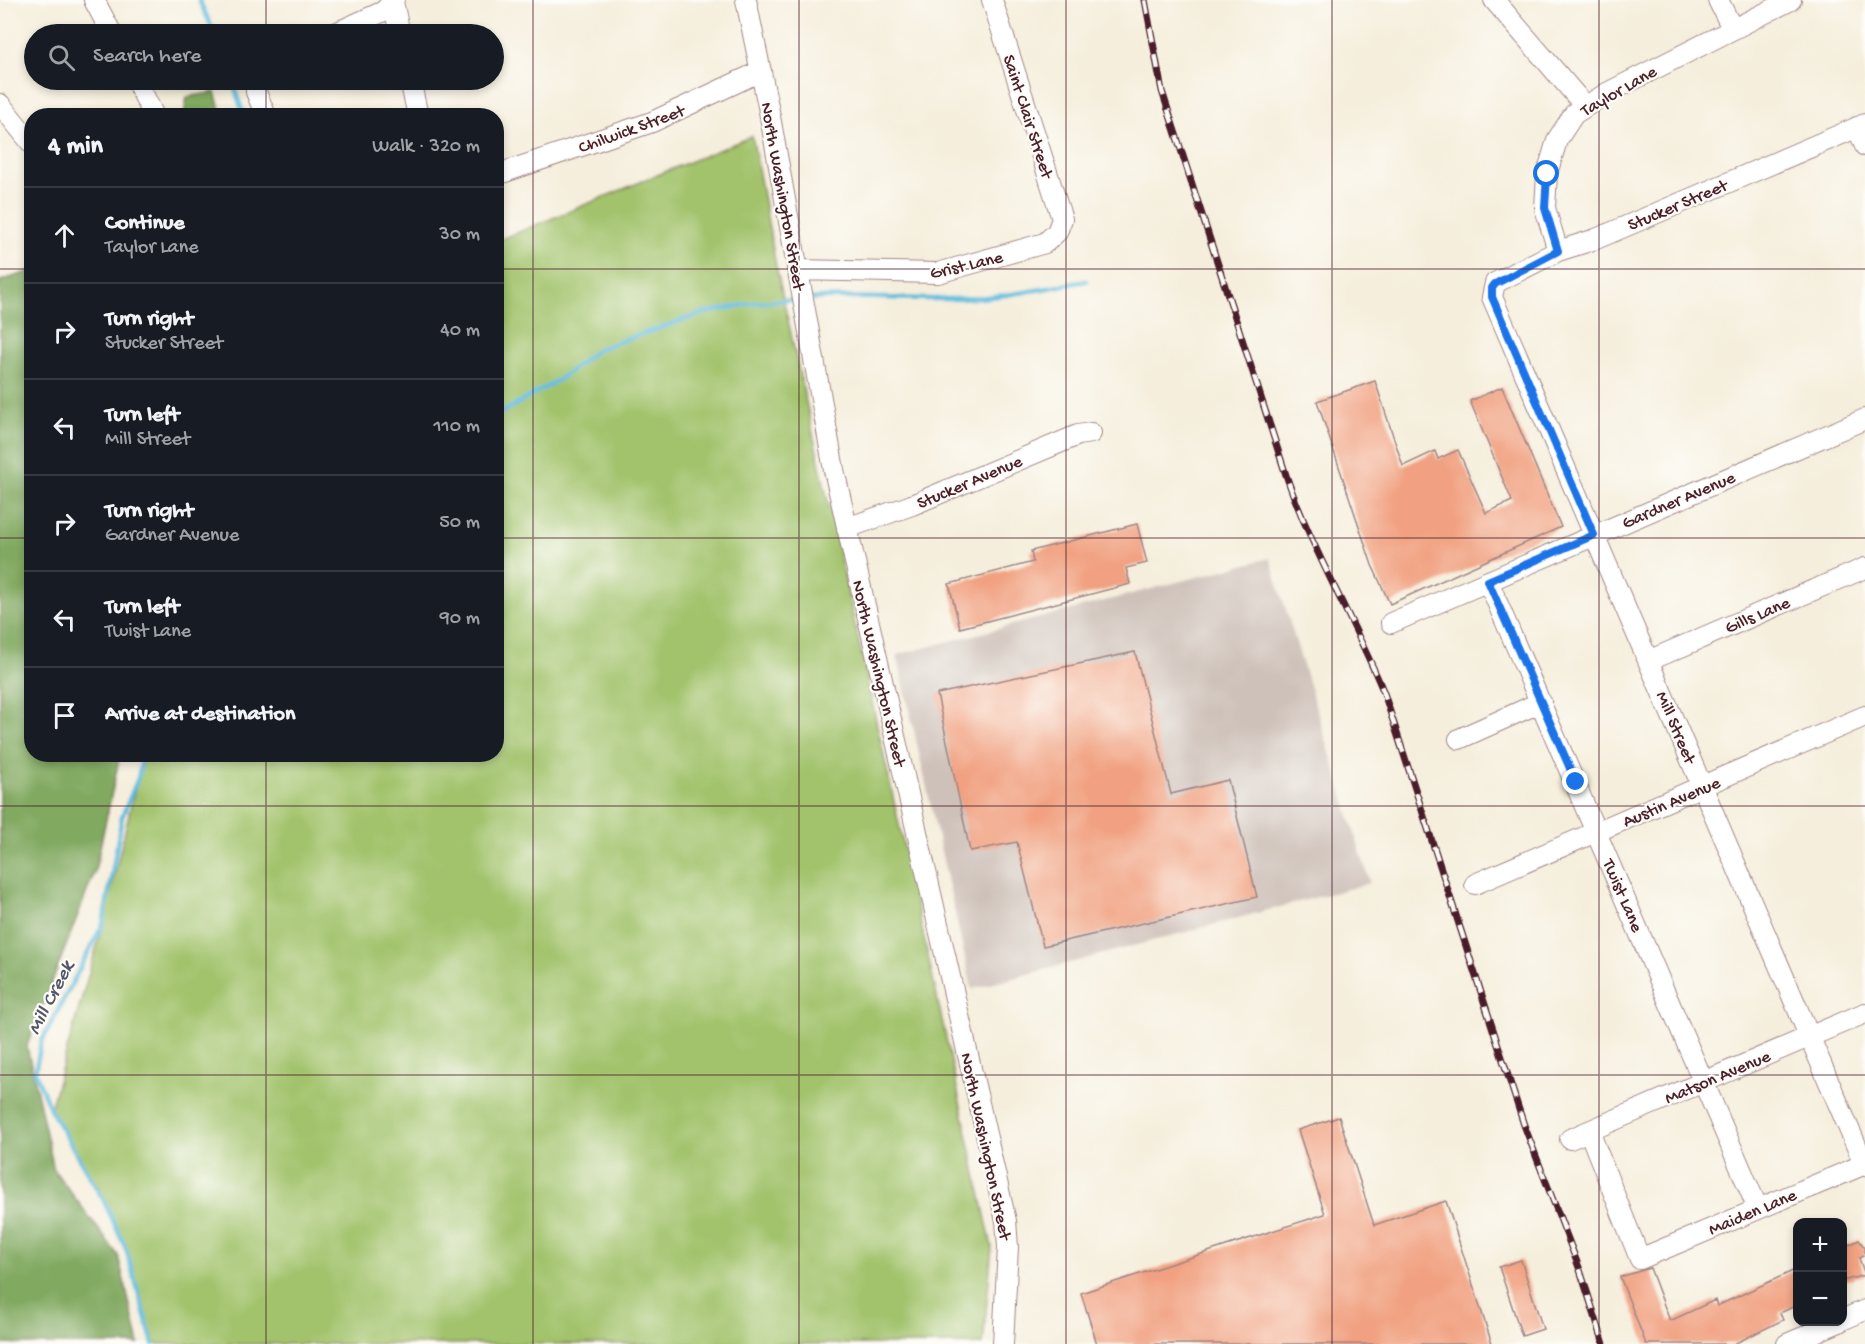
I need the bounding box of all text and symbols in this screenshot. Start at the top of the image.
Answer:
search box [24,24,504,90]
icon: search [45,41,78,74]
text: Search here [93,44,201,70]
street label: Saint Clair Street [997,52,1057,183]
street label: Taylor Lane [1577,62,1662,123]
street label: Chilwick Street [576,101,689,159]
street label: North Washington Street [755,101,809,294]
text: 4 min [48,132,103,163]
text: Walk · 320 m [372,136,480,159]
route start [1533,160,1559,186]
street label: Stucker Street [1625,175,1732,237]
text: Continue [105,211,185,237]
icon: ahead [48,219,81,252]
text: 30 m [439,224,480,247]
text: Taylor Lane [105,237,199,260]
street label: Grist Lane [928,248,1006,285]
text: Turn right [105,307,193,333]
icon: right [48,315,81,348]
text: 40 m [440,320,480,343]
text: Stucker Street [105,333,223,356]
text: Turn left [105,403,179,429]
icon: left [48,411,81,444]
text: 110 m [434,416,480,439]
text: Mill Street [105,429,190,452]
street label: Stucker Avenue [914,451,1026,515]
street label: Gardner Avenue [1619,468,1739,535]
text: Turn right [105,499,193,525]
icon: right [48,507,81,540]
text: 50 m [439,512,480,535]
text: Gardner Avenue [105,525,239,548]
street label: North Washington Street [846,578,910,770]
street label: Gills Lane [1722,593,1794,639]
text: Turn left [105,595,179,621]
icon: left [48,603,81,636]
text: 90 m [440,608,480,631]
text: Twist Lane [105,621,191,644]
street label: Mill Street [1650,689,1700,769]
icon: arrive [48,699,81,732]
text: Arrive at destination [105,702,295,728]
route end [1562,768,1588,794]
street label: Austin Avenue [1620,773,1725,833]
street label: Twist Lane [1597,855,1647,936]
water label: Mill Creek [24,956,81,1039]
street label: Matson Avenue [1662,1046,1775,1110]
street label: North Washington Street [954,1051,1015,1244]
street label: Maiden Lane [1706,1185,1801,1241]
map controls [1793,1218,1847,1326]
button: + [1793,1218,1847,1272]
button: − [1793,1272,1847,1326]

